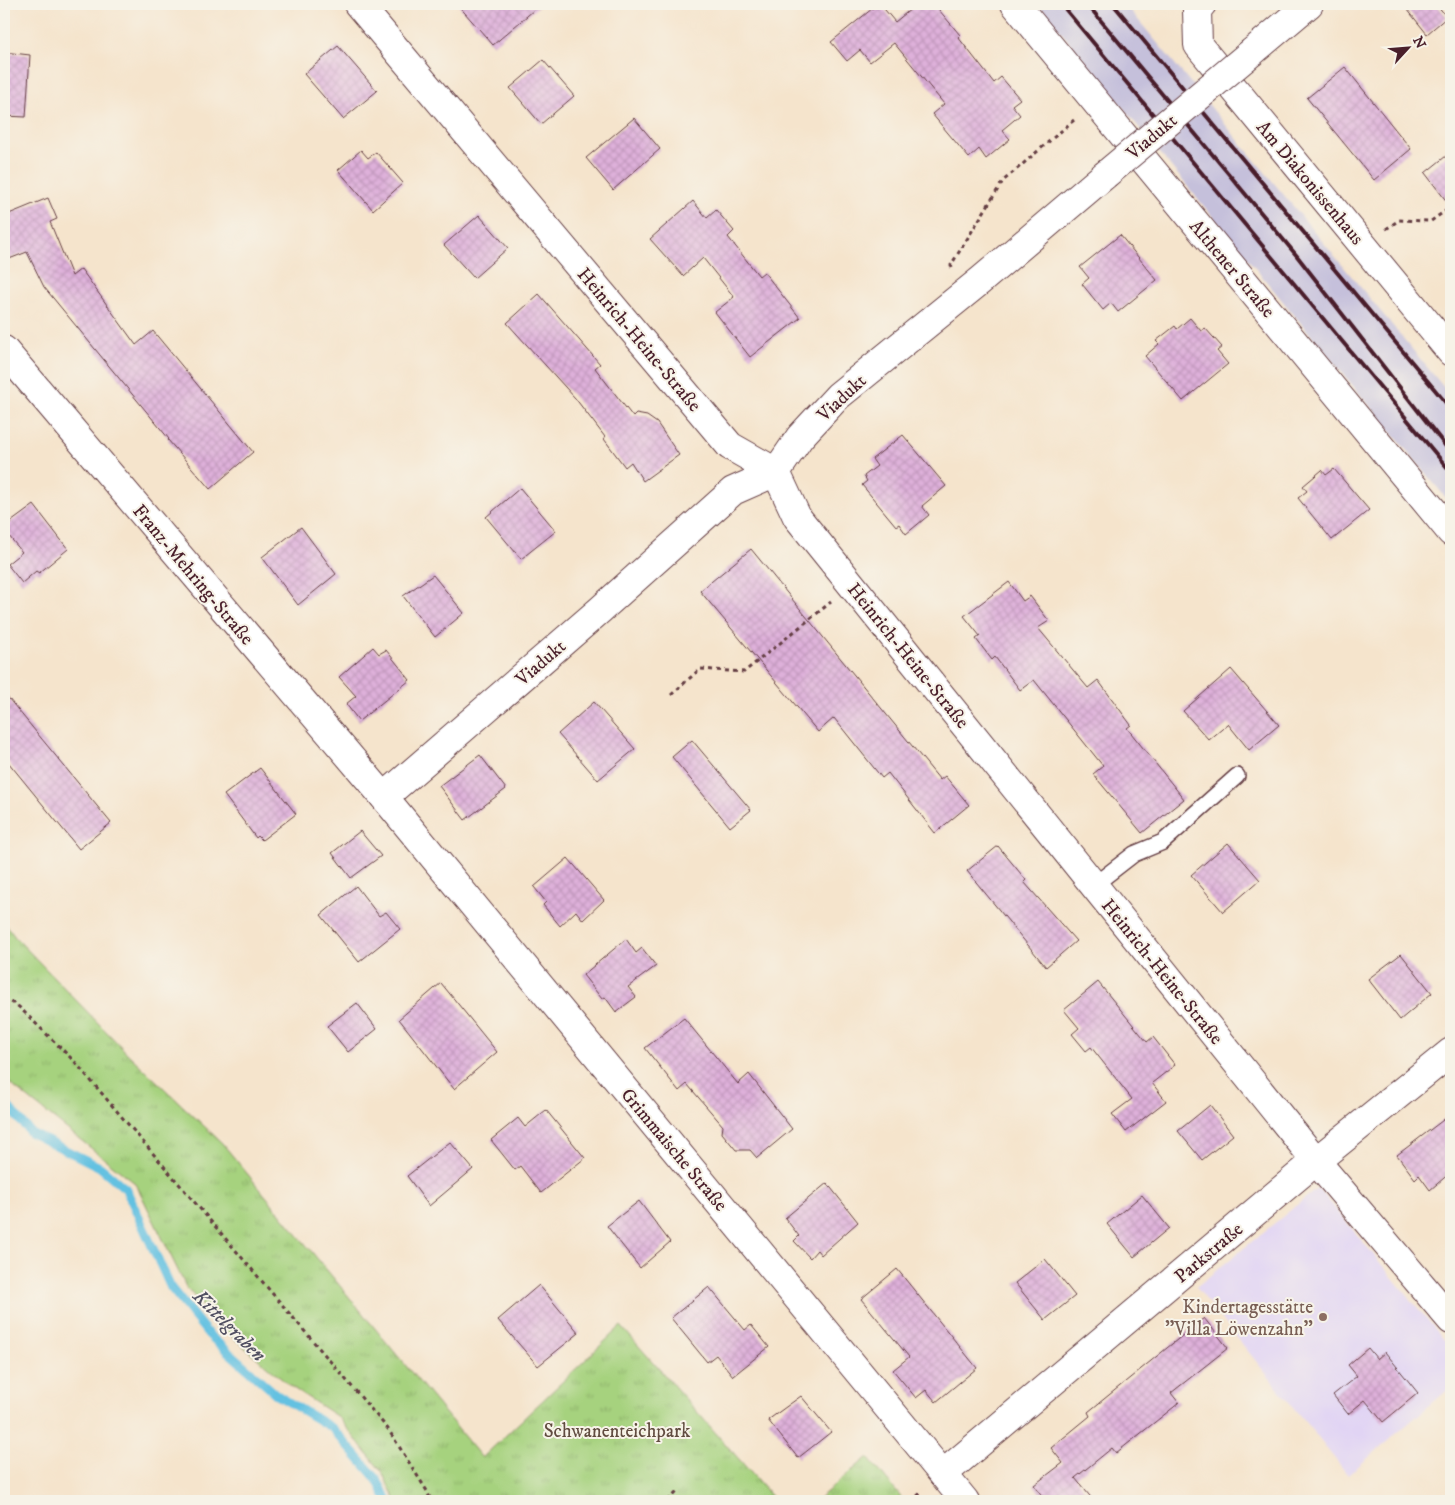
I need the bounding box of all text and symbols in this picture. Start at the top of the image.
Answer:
north arrow [1382,22,1432,72]
text: N [1408,34,1430,52]
street label: Viadukt [1121,109,1182,166]
street label: Am Diakonissenhaus [1251,116,1368,250]
street label: Althener Straße [1184,215,1280,323]
street label: Heinrich-Heine-Straße [572,263,706,417]
street label: Viadukt [812,370,871,427]
street label: Franz-Mehring-Straße [127,500,258,650]
street label: Heinrich-Heine-Straße [842,579,974,733]
street label: Viadukt [510,635,571,692]
street label: Heinrich-Heine-Straße [1096,895,1228,1049]
street label: Grimmaische Straße [616,1084,732,1216]
street label: Parkstraße [1170,1218,1248,1288]
water label: Kittelgraben [187,1284,271,1368]
place label: Kindertagesstätte "Villa Löwenzahn" [1165,1296,1313,1341]
marker: Kindertagesstätte "Villa Löwenzahn" [1317,1311,1329,1323]
park label: Schwanenteichpark [544,1420,691,1443]

